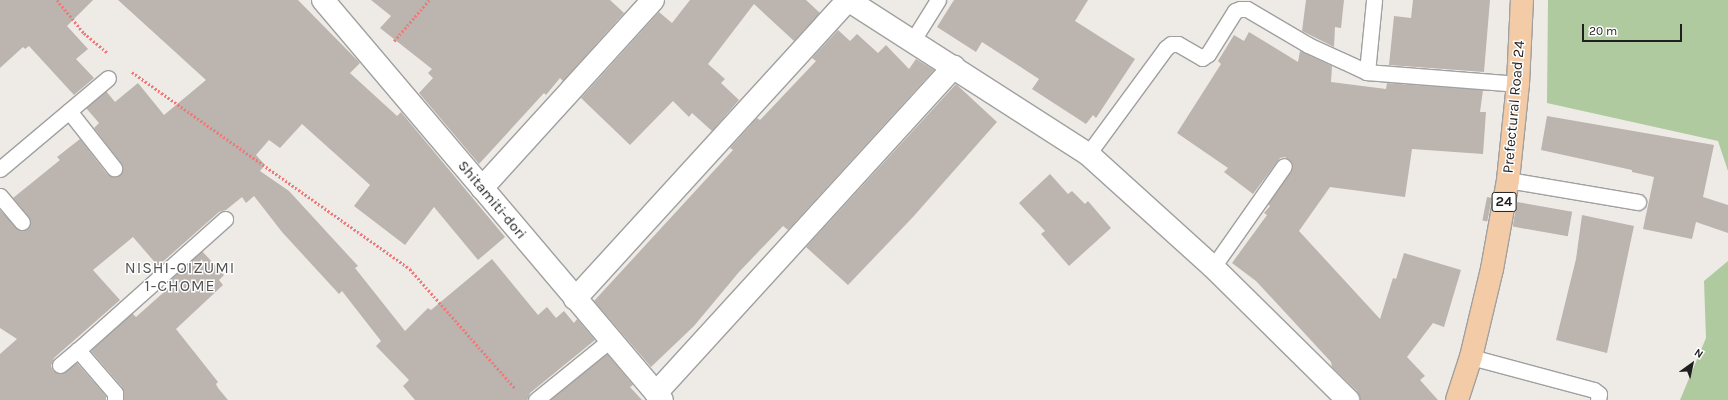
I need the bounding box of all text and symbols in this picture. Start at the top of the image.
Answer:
scale bar [1584,16,1684,42]
text: 20 m [1589,24,1617,38]
street label: Prefectural Road 24 [1499,40,1529,174]
street label: Shitamiti-dori [454,157,530,243]
road number: 24 [1491,190,1517,214]
district label: NISHI-OIZUMI 1-CHOME [125,258,235,296]
north arrow [1672,344,1712,384]
text: N [1692,346,1706,361]

